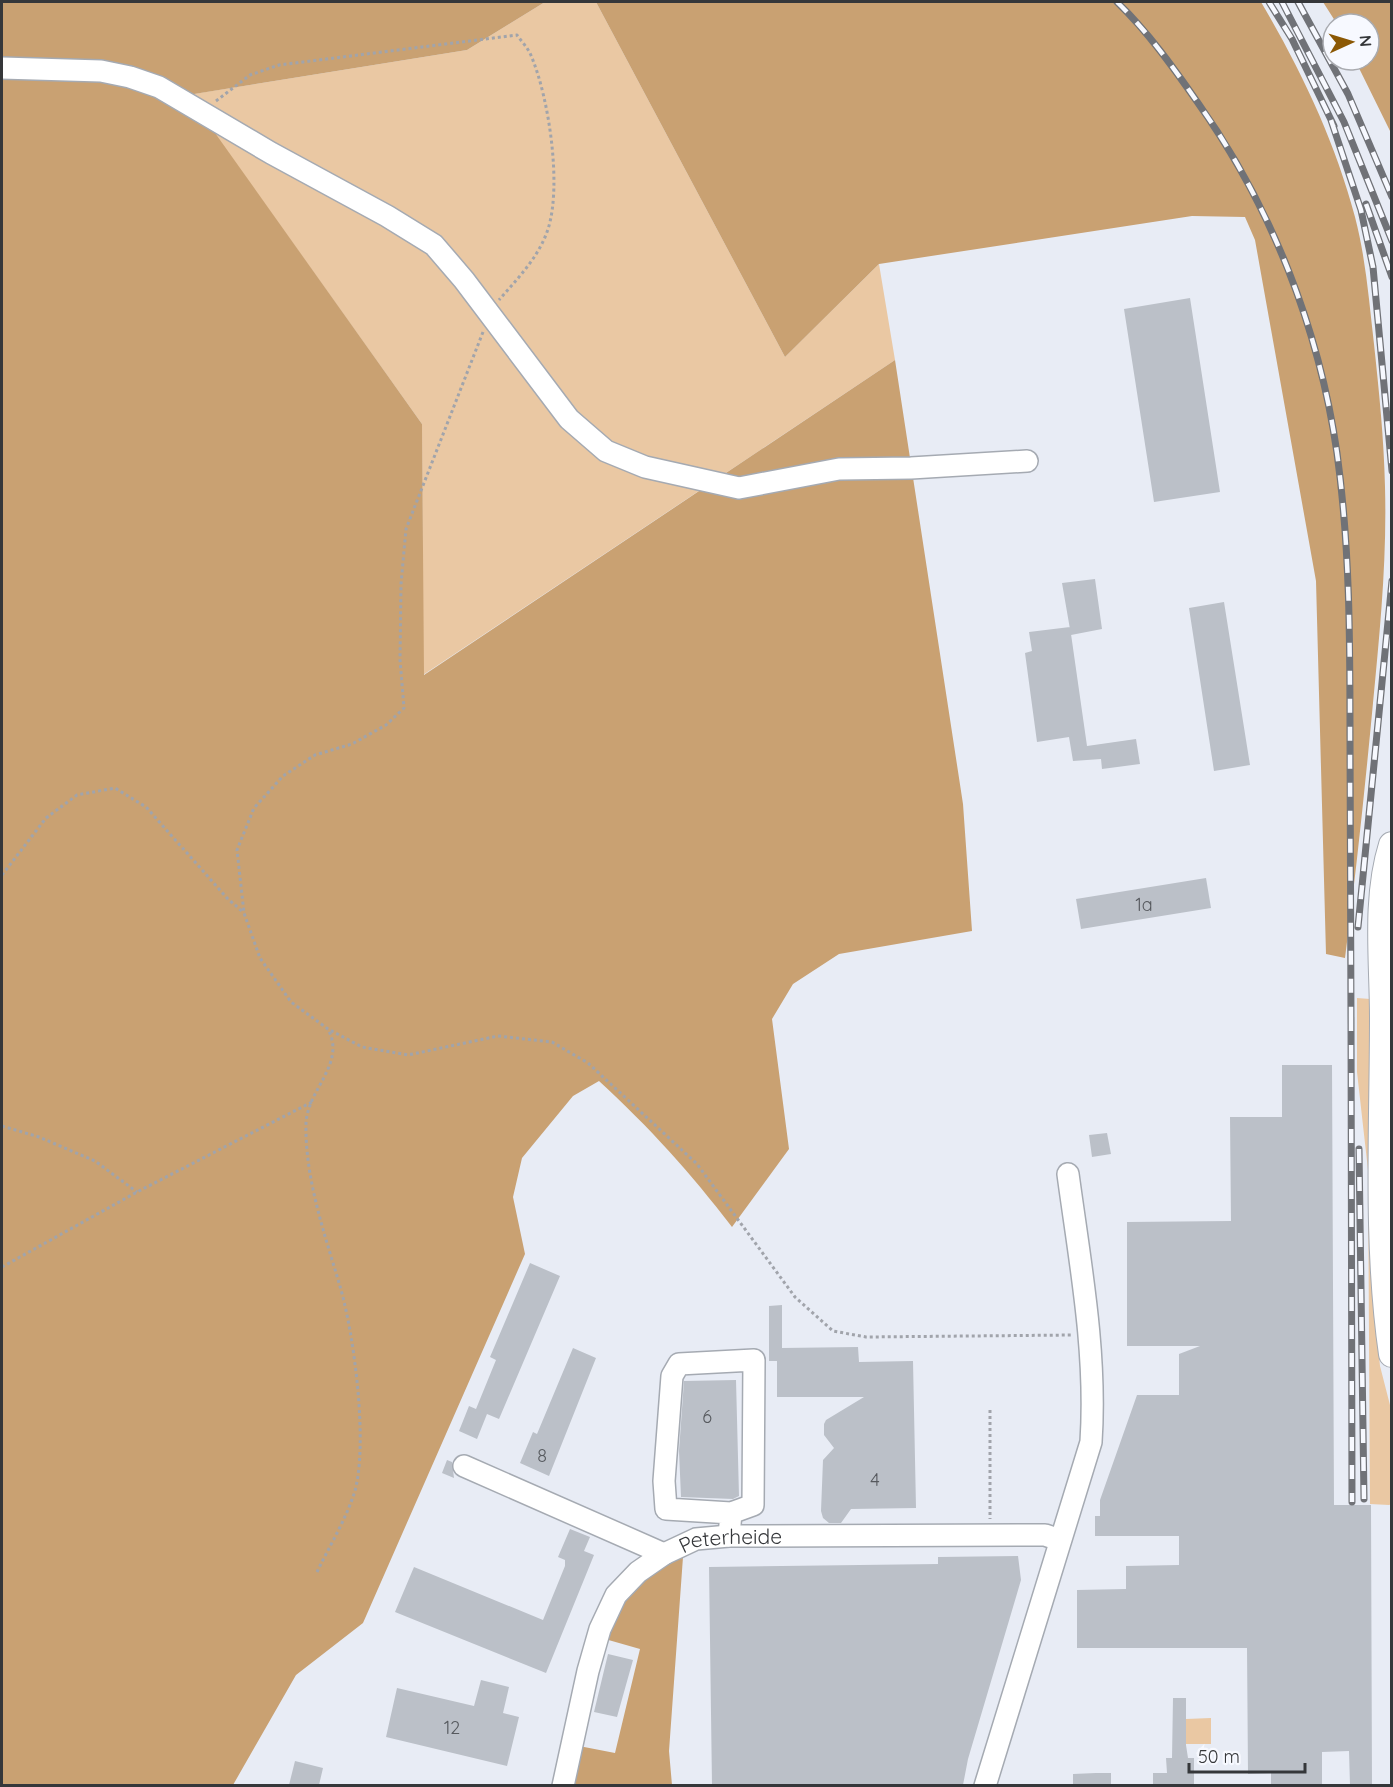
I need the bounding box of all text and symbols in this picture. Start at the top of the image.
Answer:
north arrow [1321,12,1381,72]
text: N [1356,34,1376,48]
house number: 1a [1135,893,1153,916]
house number: 6 [702,1405,712,1428]
house number: 8 [537,1444,547,1467]
house number: 4 [870,1468,880,1491]
street label: Peterheide [674,1523,782,1558]
house number: 12 [444,1716,460,1739]
scale bar [1189,1736,1304,1774]
text: 50 m [1198,1745,1240,1768]

